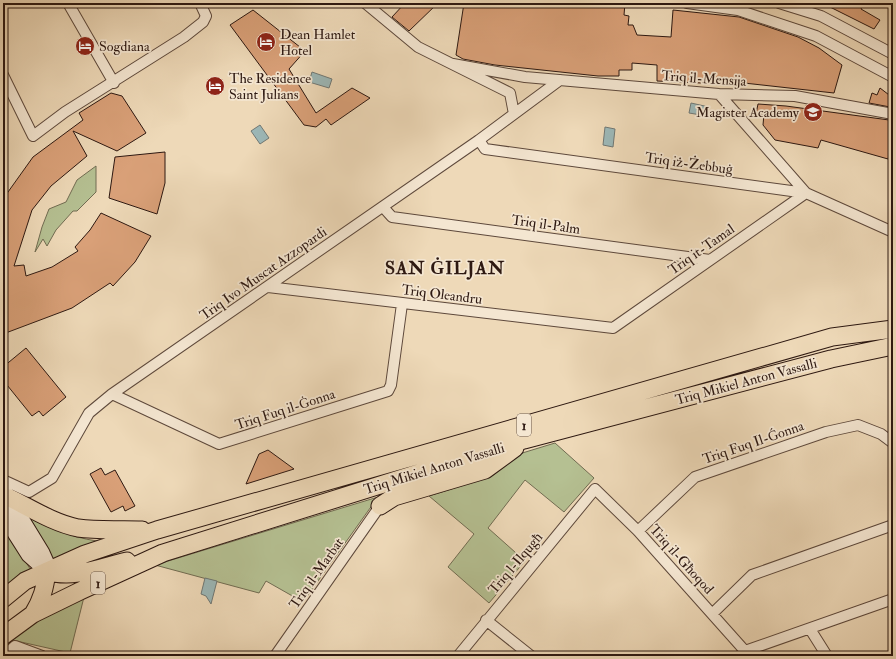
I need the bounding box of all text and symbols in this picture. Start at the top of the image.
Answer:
place label: Dean Hamlet Hotel [280,26,356,59]
hotel icon: Dean Hamlet Hotel [255,31,277,53]
hotel icon: Sogdiana [74,35,96,57]
place label: Sogdiana [99,38,150,55]
street label: Triq il-Mensija [661,67,747,90]
place label: The Residence Saint Julians [229,70,311,103]
hotel icon: The Residence Saint Julians [204,75,226,97]
school or university icon: Magister Academy [802,101,824,123]
place label: Magister Academy [696,104,800,122]
street label: Triq iż-Żebbuġ [644,149,734,178]
street label: Triq il-Palm [510,211,582,238]
street label: Triq it-Tamal [665,220,738,278]
street label: Triq Ivo Muscat Azzopardi [197,223,331,325]
district label: SAN ĠILJAN [385,257,505,280]
street label: Triq Oleandru [401,281,483,308]
street label: Triq Mikiel Anton Vassalli [673,354,819,409]
street label: Triq Fuq il-Ġonna [233,385,338,434]
road number: 1 [517,414,531,436]
street label: Triq Fuq Il-Ǵonna [700,417,806,468]
street label: Triq Mikiel Anton Vassalli [362,439,507,498]
street label: Triq il-Għoqod [646,521,717,598]
street label: Triq l-Ilqugħ [485,529,546,598]
street label: Triq il-Marbat [286,534,347,612]
road number: 1 [91,572,105,594]

